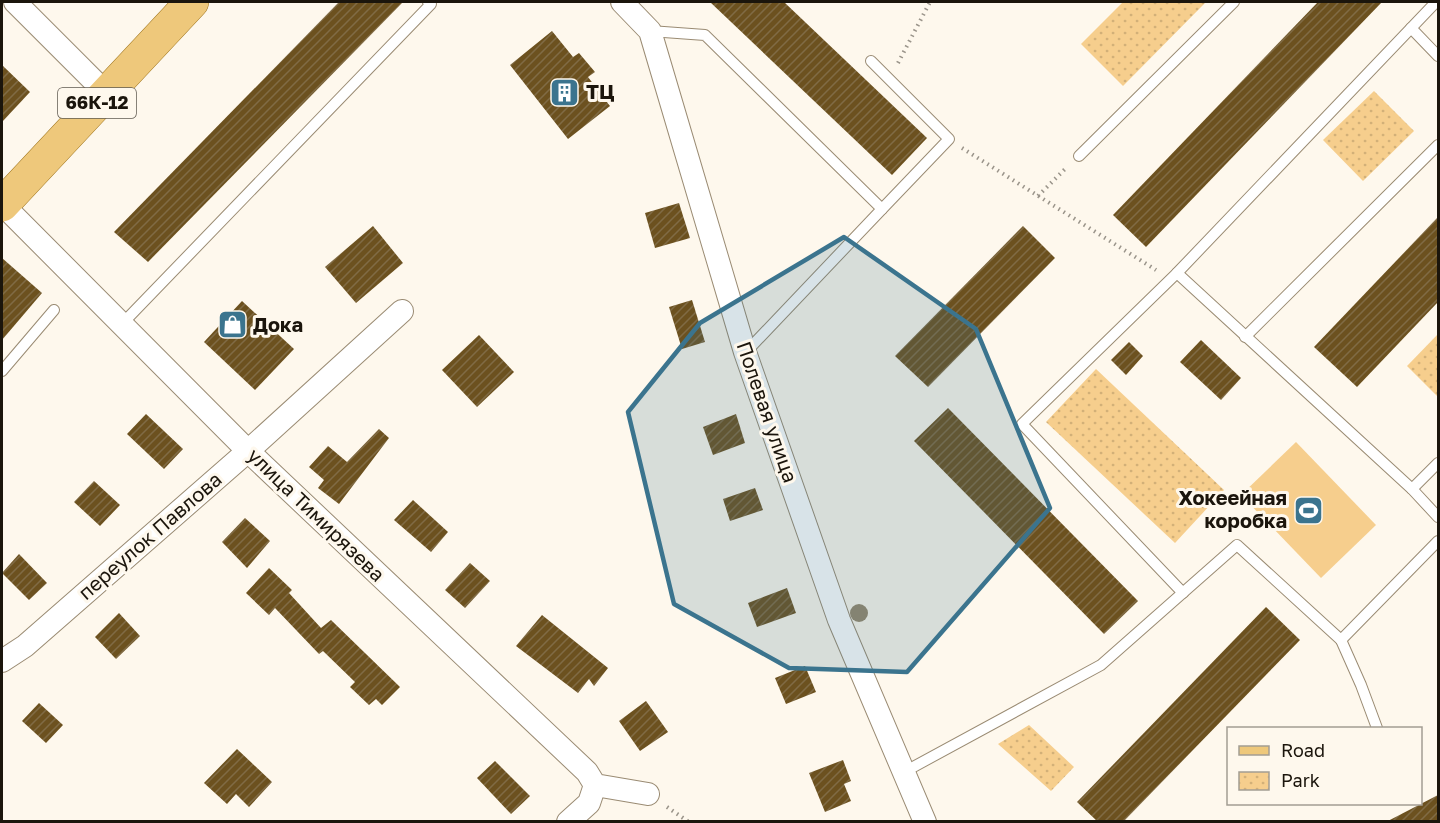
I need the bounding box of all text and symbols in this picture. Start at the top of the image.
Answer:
building icon: ТЦ [549,76,581,108]
place label: ТЦ [586,79,615,103]
road number: 66К-12 [58,88,136,118]
shop icon: Дока [216,309,248,341]
place label: Дока [253,312,303,336]
street label: Полевая улица [733,338,803,485]
street label: улица Тимирязева [243,443,390,586]
street label: переулок Павлова [73,466,226,604]
place label: Хокеейная коробка [1179,485,1287,532]
sports icon: Хокеейная коробка [1292,494,1324,526]
legend [1227,727,1422,805]
text: Road [1281,739,1325,761]
text: Park [1281,769,1320,791]

